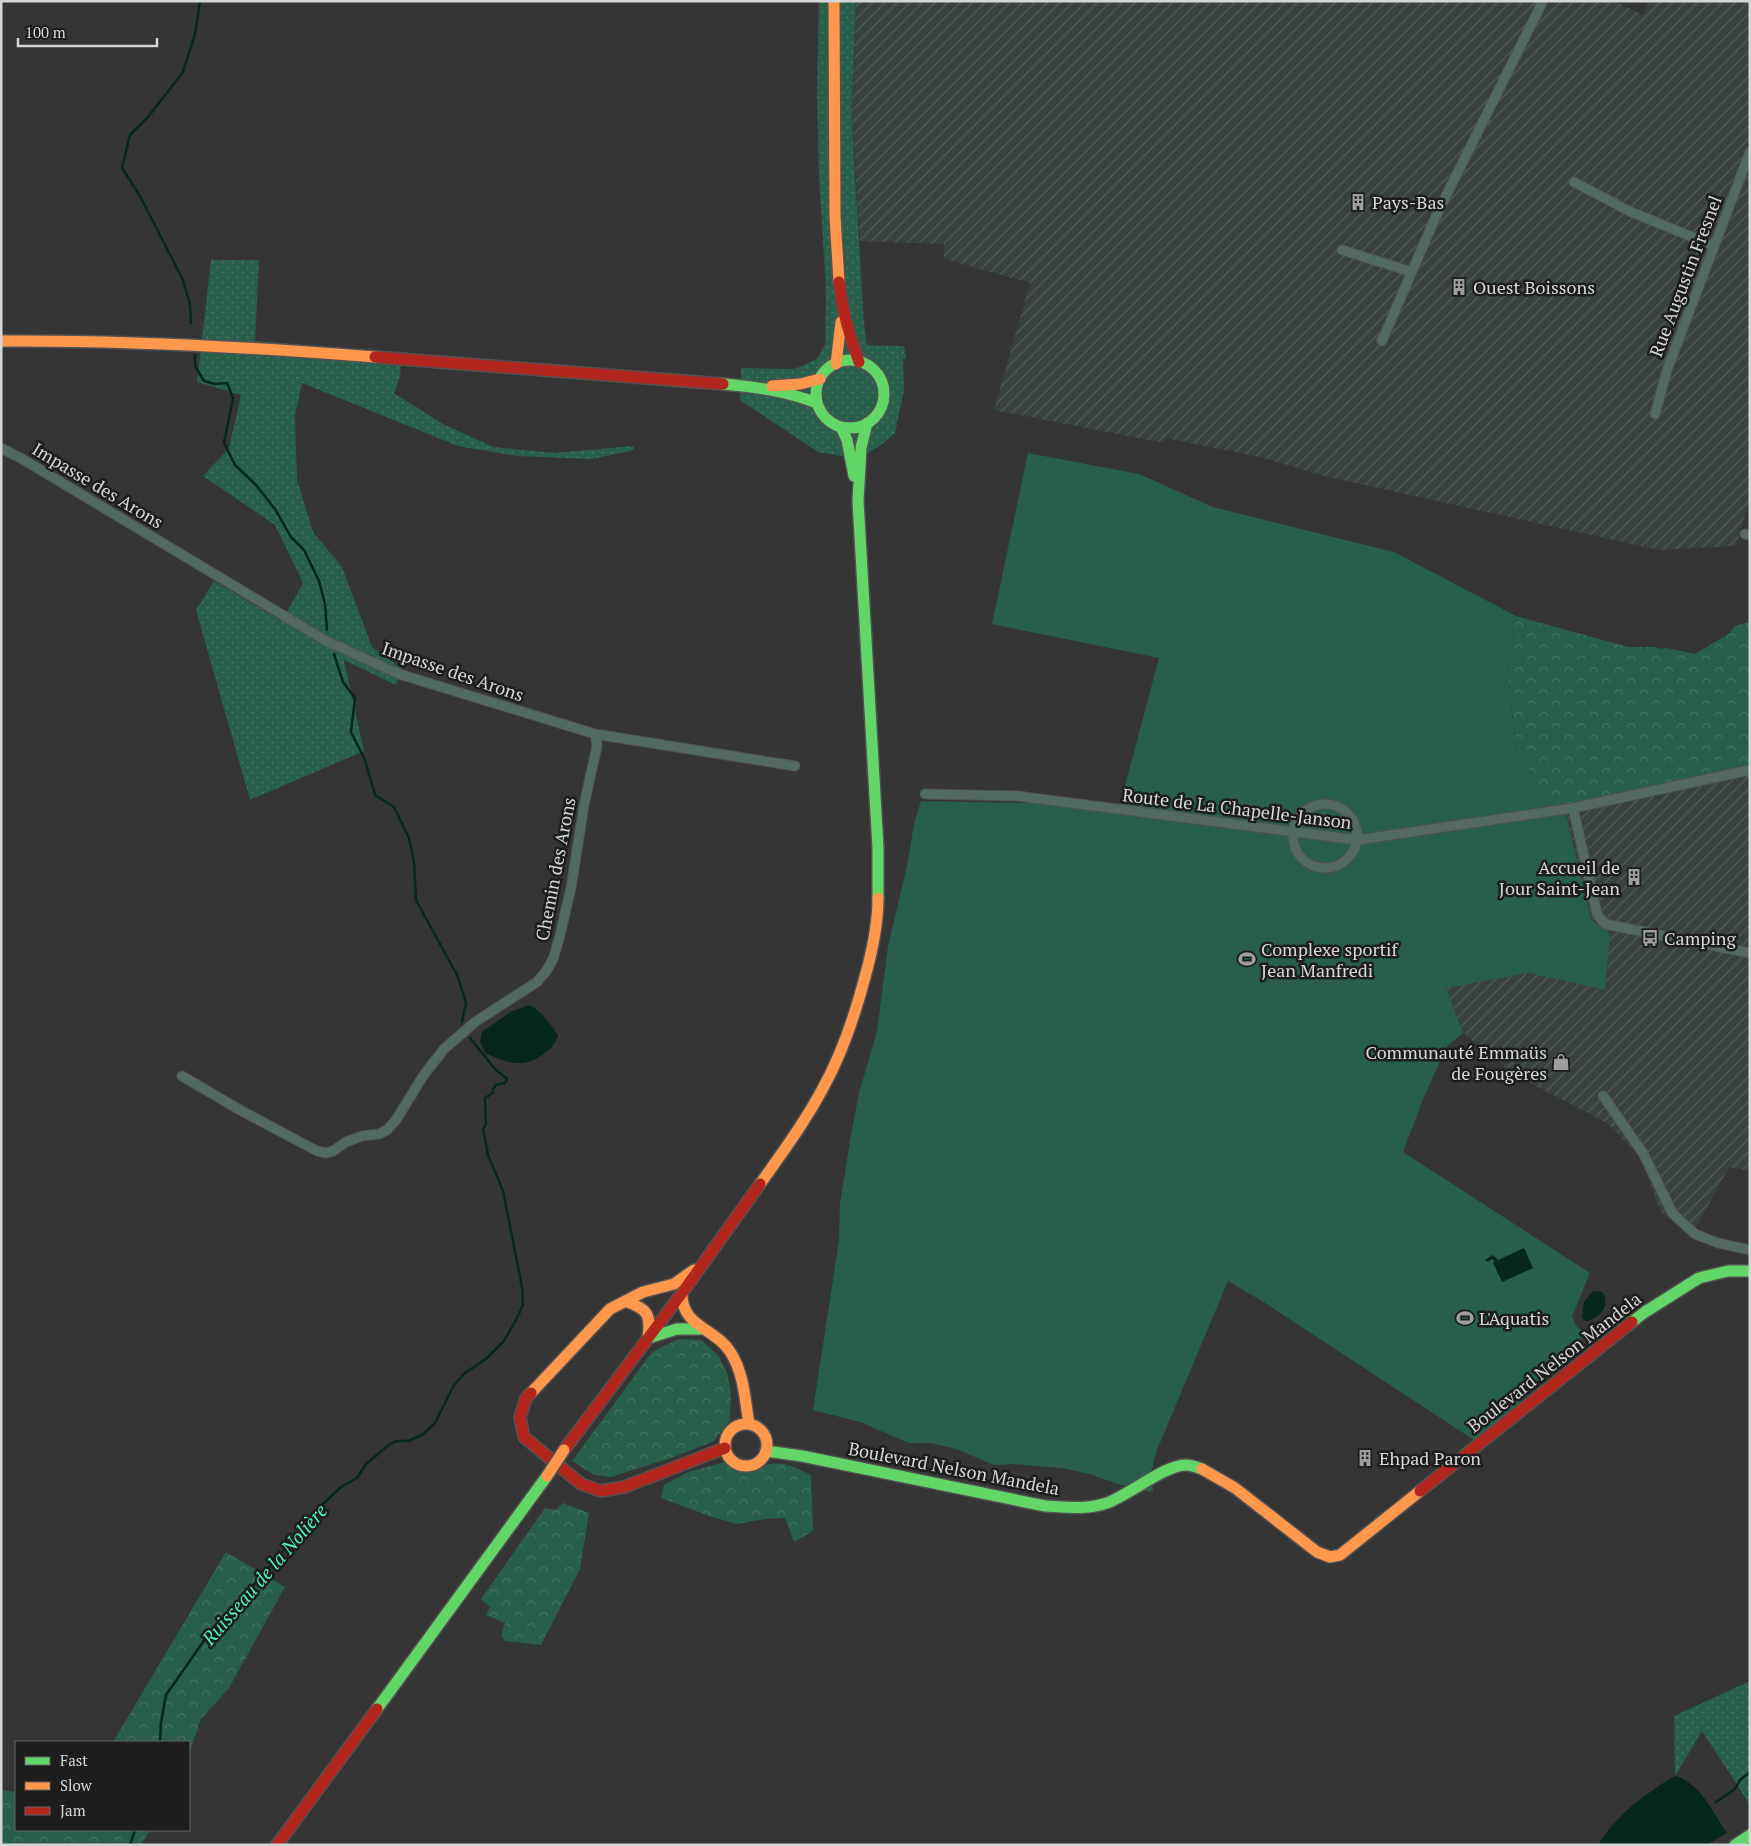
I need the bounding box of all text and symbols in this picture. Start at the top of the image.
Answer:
scale bar [18,15,156,47]
text: 100 m [25,22,66,42]
place label: Pays-Bas [1372,190,1444,214]
building icon: Pays-Bas [1348,192,1368,212]
street label: Rue Augustin Fresnel [1643,192,1727,360]
place label: Ouest Boissons [1473,275,1595,299]
building icon: Ouest Boissons [1449,277,1469,297]
street label: Impasse des Arons [28,436,168,534]
street label: Impasse des Arons [379,635,527,707]
street label: Route de La Chapelle-Janson [1121,782,1353,834]
street label: Chemin des Arons [529,795,581,943]
place label: Accueil de Jour Saint-Jean [1499,855,1620,900]
building icon: Accueil de Jour Saint-Jean [1624,867,1644,887]
place label: Camping [1664,926,1737,950]
bus stop icon: Camping [1640,928,1660,948]
place label: Complexe sportif Jean Manfredi [1261,937,1399,982]
sports icon: Complexe sportif Jean Manfredi [1237,949,1257,969]
place label: Communauté Emmaüs de Fougères [1366,1040,1547,1085]
shop icon: Communauté Emmaüs de Fougères [1551,1052,1571,1072]
street label: Boulevard Nelson Mandela [1462,1287,1646,1437]
place label: L'Aquatis [1479,1306,1549,1330]
sports icon: L'Aquatis [1455,1308,1475,1328]
street label: Boulevard Nelson Mandela [846,1436,1062,1500]
place label: Ehpad Paron [1379,1446,1481,1470]
building icon: Ehpad Paron [1355,1448,1375,1468]
water label: Ruisseau de la Nolière [195,1498,332,1651]
legend [15,1741,190,1831]
text: Fast [60,1750,88,1770]
text: Slow [60,1775,93,1795]
text: Jam [60,1800,86,1820]

